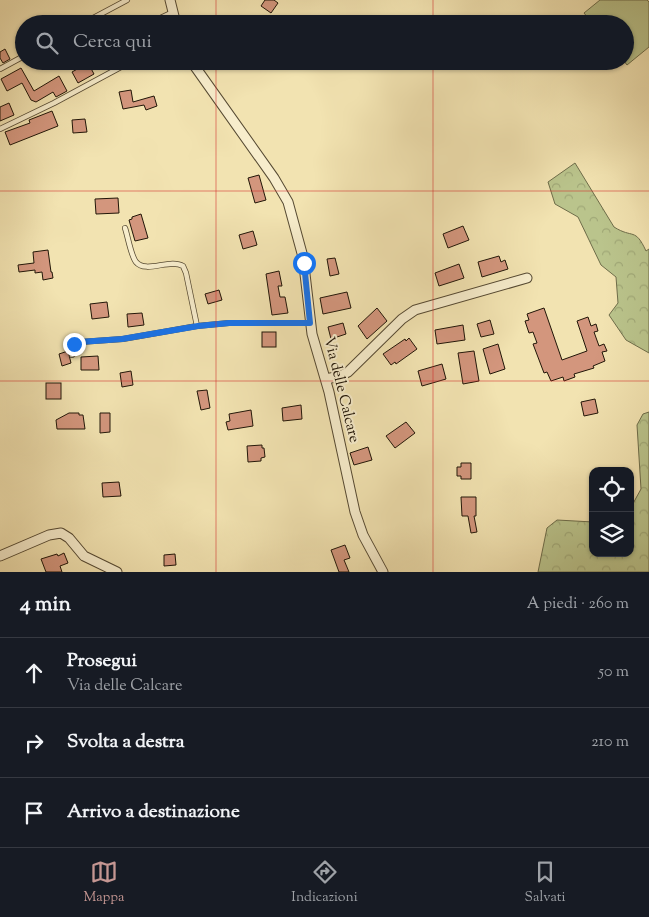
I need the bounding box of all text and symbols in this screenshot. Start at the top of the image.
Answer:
search box [15,15,634,70]
icon: search [33,29,61,57]
text: Cerca qui [73,29,152,56]
route start [293,252,316,275]
route end [63,333,86,356]
street label: Via delle Calcare [318,335,364,445]
map controls [589,467,634,557]
button: locate [589,467,634,512]
button: layers [589,512,634,557]
text: 4 min [20,590,71,620]
text: A piedi · 260 m [527,593,629,616]
text: Prosegui [67,648,137,675]
icon: ahead [20,659,48,687]
text: 50 m [598,661,629,684]
text: Via delle Calcare [67,675,182,698]
icon: right [20,729,48,757]
text: Svolta a destra [67,729,184,756]
text: 210 m [591,731,629,754]
icon: arrive [20,799,48,827]
text: Arrivo a destinazione [67,799,240,826]
tab: Mappa [83,858,124,908]
tab: Indicazioni [291,858,358,908]
tab: Salvati [525,858,566,908]

